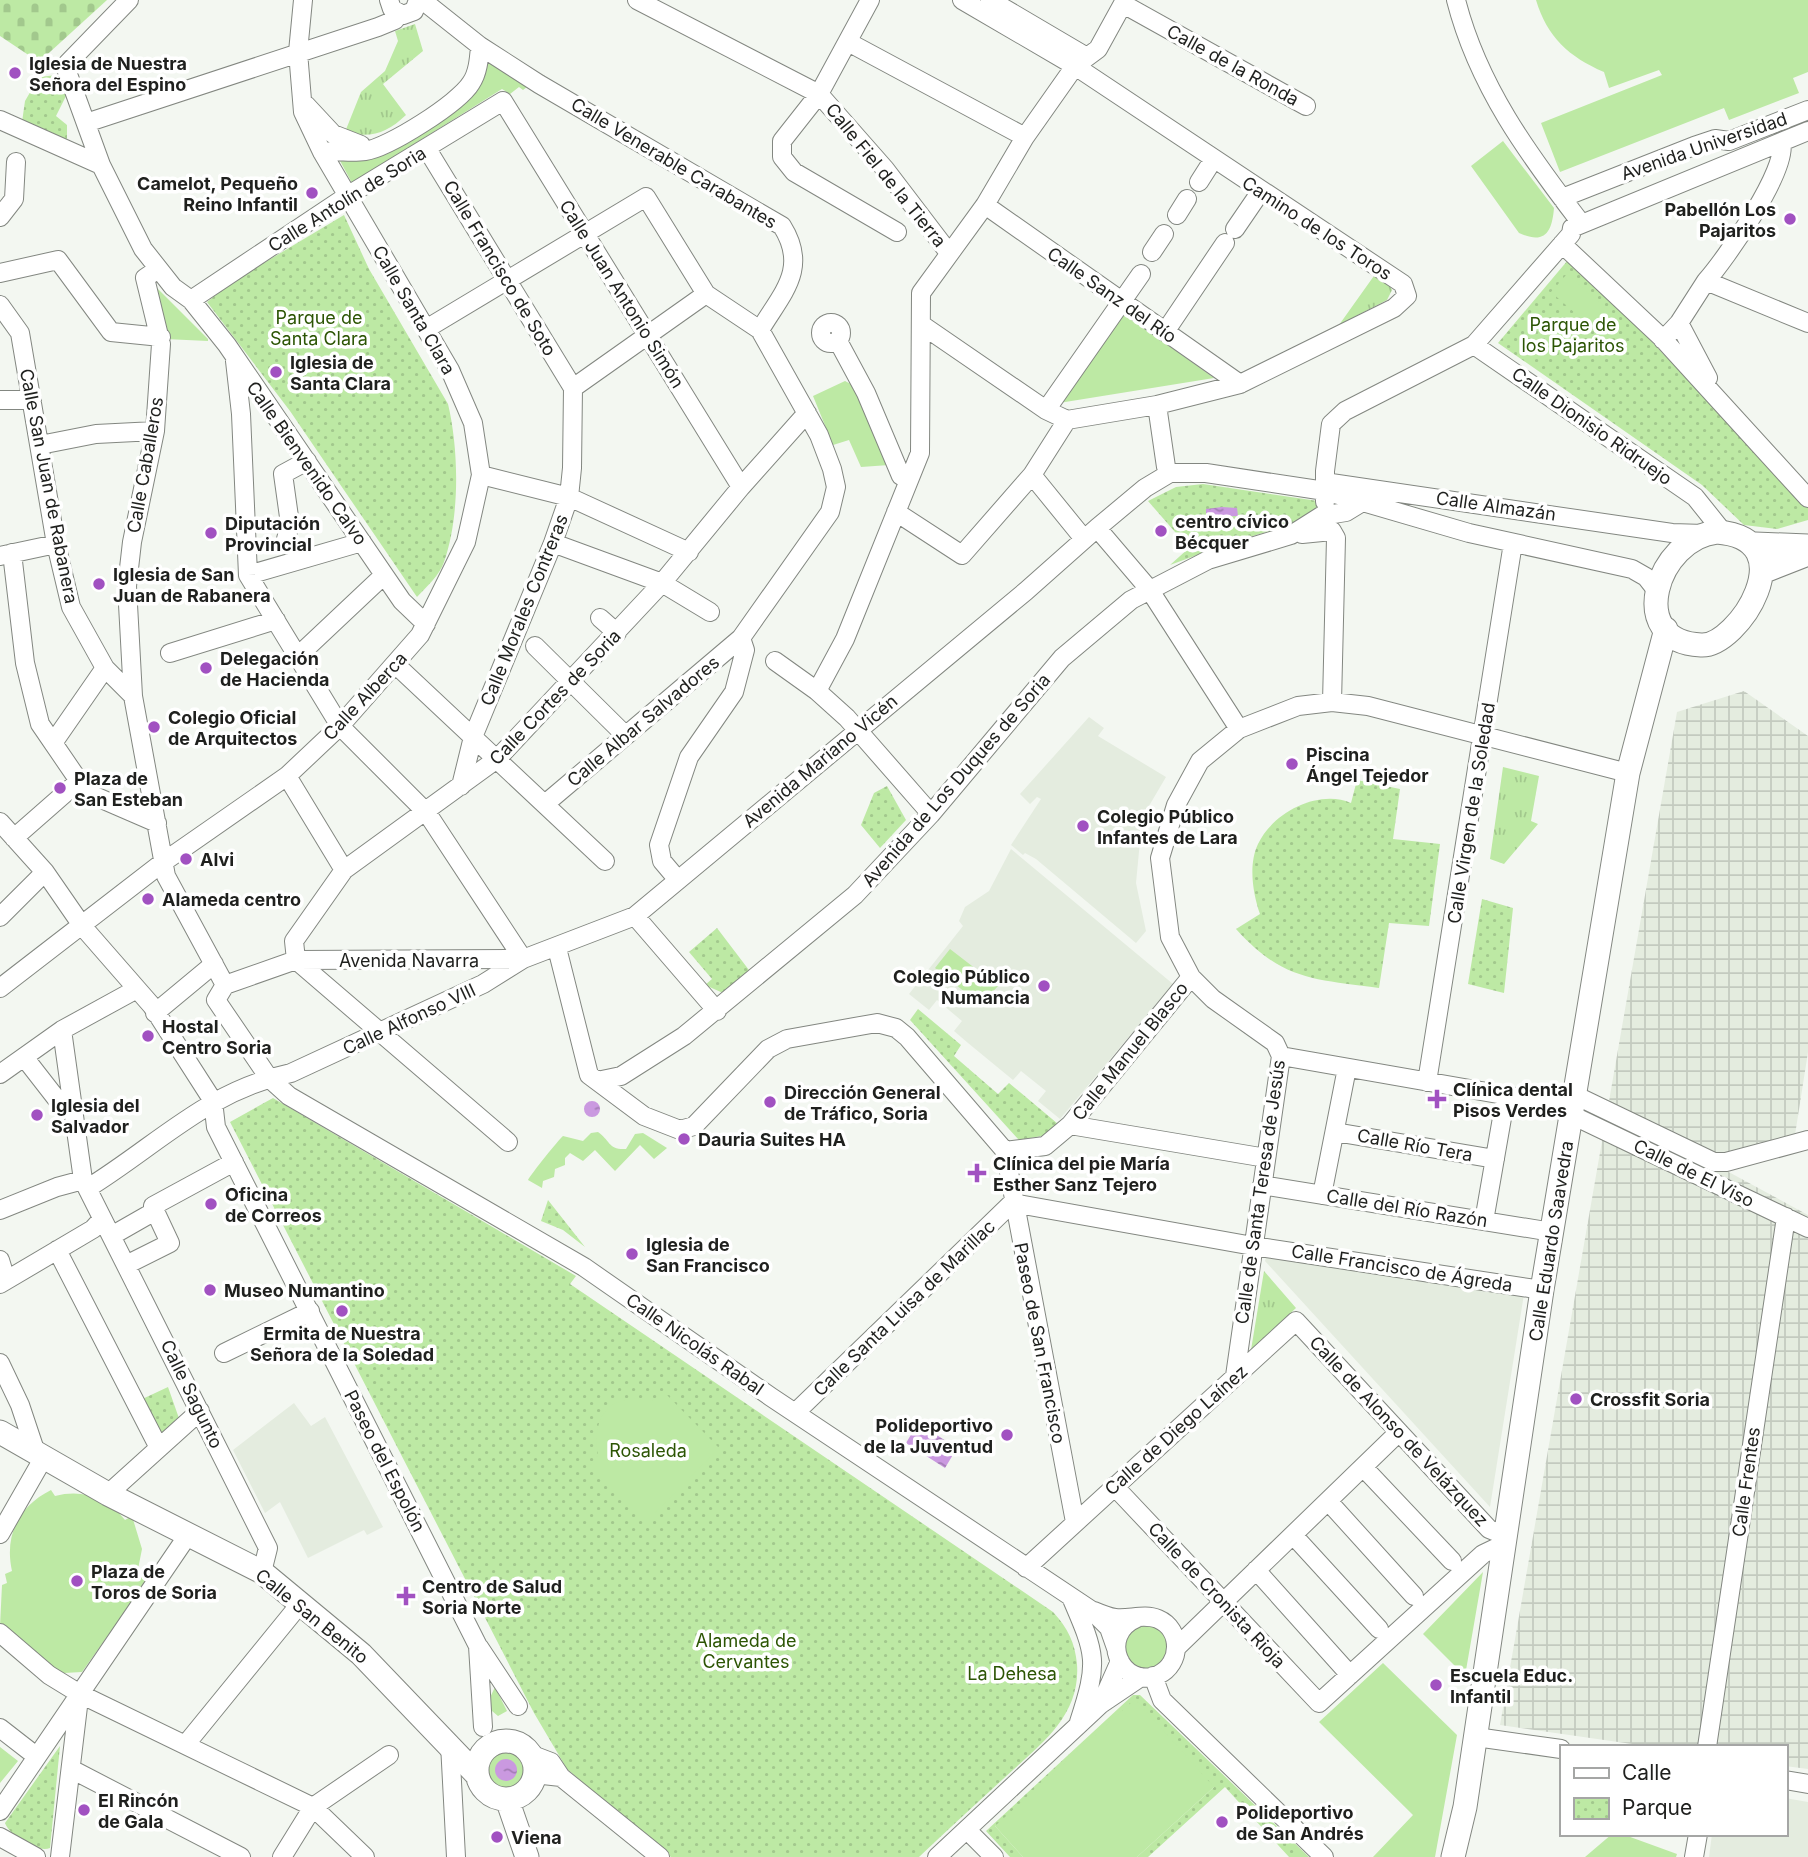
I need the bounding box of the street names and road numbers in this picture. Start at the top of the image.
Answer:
street label: Calle de la Ronda [1163,20,1303,110]
street label: Calle Venerable Carabantes [567,93,781,233]
street label: Calle Fiel de la Tierra [822,99,950,251]
street label: Avenida Universidad [1618,108,1790,184]
street label: Calle Antolín de Soria [264,142,430,256]
street label: Camino de los Toros [1238,172,1396,284]
street label: Calle Francisco de Soto [439,177,561,359]
street label: Calle Juan Antonio Simón [555,196,689,392]
street label: Calle Santa Clara [369,242,459,378]
street label: Calle Sanz del Río [1044,243,1180,347]
street label: Calle Dionisio Ridruejo [1508,363,1676,489]
street label: Calle San Juan de Rabanera [16,367,82,605]
street label: Calle Bienvenido Calvo [242,377,372,549]
street label: Calle Caballeros [123,395,167,535]
street label: Calle Almazán [1435,487,1557,525]
street label: Calle Morales Contreras [476,511,572,709]
street label: Calle Cortes de Soria [485,625,625,769]
street label: Calle Alberca [319,648,411,744]
street label: Calle Albar Salvadores [563,651,723,791]
street label: Avenida de Los Duques de Soria [858,669,1054,891]
street label: Avenida Mariano Vicén [738,690,902,832]
street label: Calle Virgen de la Soledad [1443,701,1499,925]
street label: Avenida Navarra [339,950,479,971]
street label: Calle Manuel Blasco [1068,978,1192,1124]
street label: Calle Alfonso VIII [339,979,479,1059]
street label: Calle de Santa Teresa de Jesús [1231,1058,1289,1326]
street label: Calle Río Tera [1356,1125,1474,1165]
street label: Calle de El Viso [1630,1135,1758,1211]
street label: Calle Eduardo Saavedra [1525,1139,1577,1343]
street label: Calle del Río Razón [1325,1185,1489,1231]
street label: Calle Santa Luisa de Marillac [809,1216,999,1400]
street label: Calle Francisco de Ágreda [1290,1239,1514,1296]
street label: Paseo de San Francisco [1010,1241,1070,1445]
street label: Calle Nicolás Rabal [622,1289,768,1399]
street label: Calle de Alonso de Velázquez [1305,1332,1493,1530]
street label: Calle Sagunto [157,1336,227,1452]
street label: Calle de Diego Laínez [1100,1361,1252,1499]
street label: Paseo del Espolón [340,1387,430,1535]
street label: Calle Frentes [1728,1426,1764,1538]
street label: Calle de Cronista Rioja [1144,1518,1290,1672]
street label: Calle San Benito [252,1564,372,1668]

